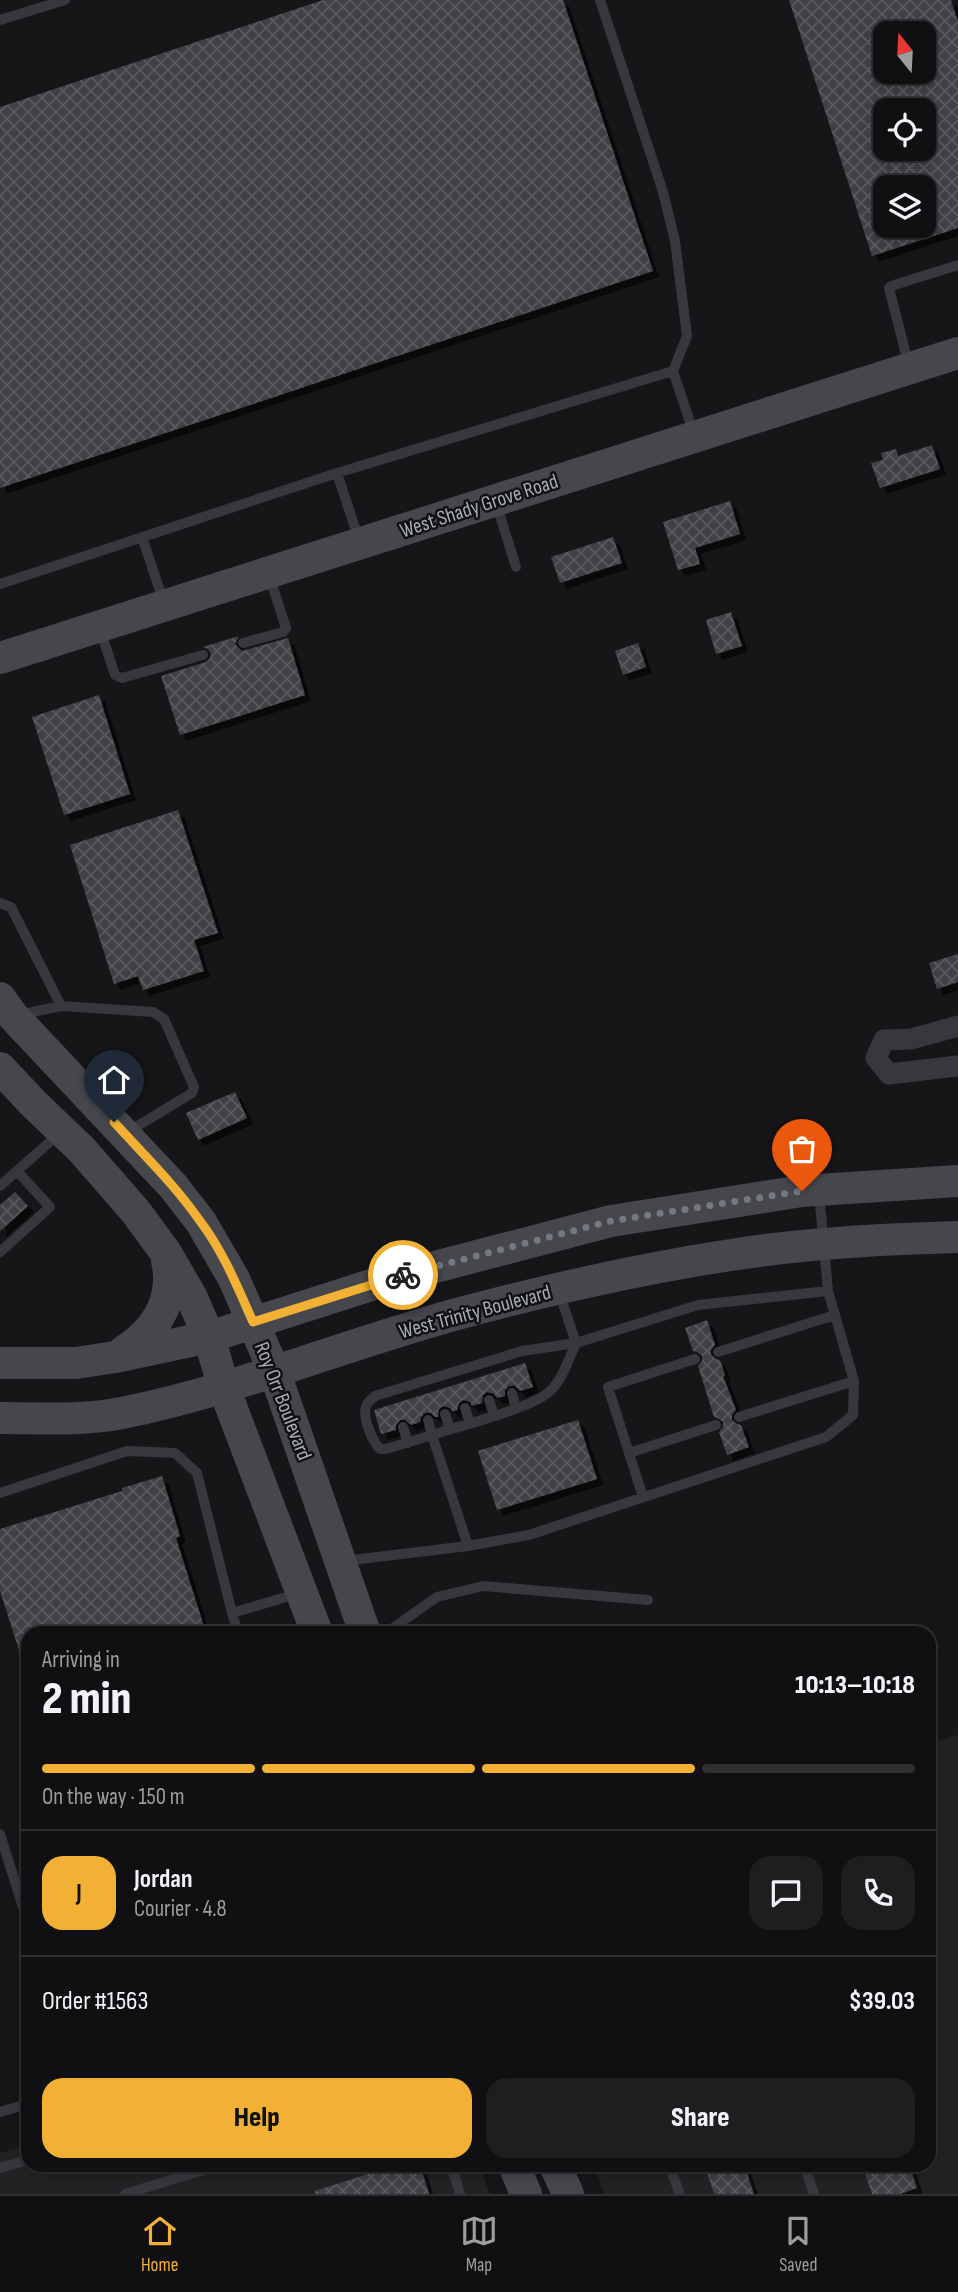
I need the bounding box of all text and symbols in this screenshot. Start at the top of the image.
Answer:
north arrow [873,21,936,84]
map controls [873,21,936,238]
button: locate [873,98,936,161]
button: layers [873,175,936,238]
street label: West Shady Grove Road [397,469,561,543]
pin [84,1050,144,1122]
icon: home [95,1061,133,1099]
pin [772,1119,832,1191]
icon: bag [783,1130,821,1168]
courier [368,1240,438,1310]
icon: bike [384,1256,422,1294]
street label: West Trinity Boulevard [396,1280,554,1344]
street label: Roy Orr Boulevard [249,1338,317,1464]
text: Arriving in [42,1646,120,1674]
text: 10:13–10:18 [795,1670,915,1701]
text: 2 min [42,1672,131,1727]
text: On the way · 150 m [42,1783,185,1811]
button: chat [749,1856,823,1930]
button: phone [841,1856,915,1930]
text: Jordan [134,1864,192,1895]
text: J [76,1878,82,1909]
text: Courier · 4.8 [134,1895,227,1923]
text: Order #1563 [42,1986,148,2017]
text: $39.03 [849,1986,915,2017]
button: Help [42,2078,472,2158]
button: Share [486,2078,915,2158]
tab: Home [141,2212,179,2277]
tab: Map [460,2212,498,2277]
tab: Saved [779,2212,817,2277]

